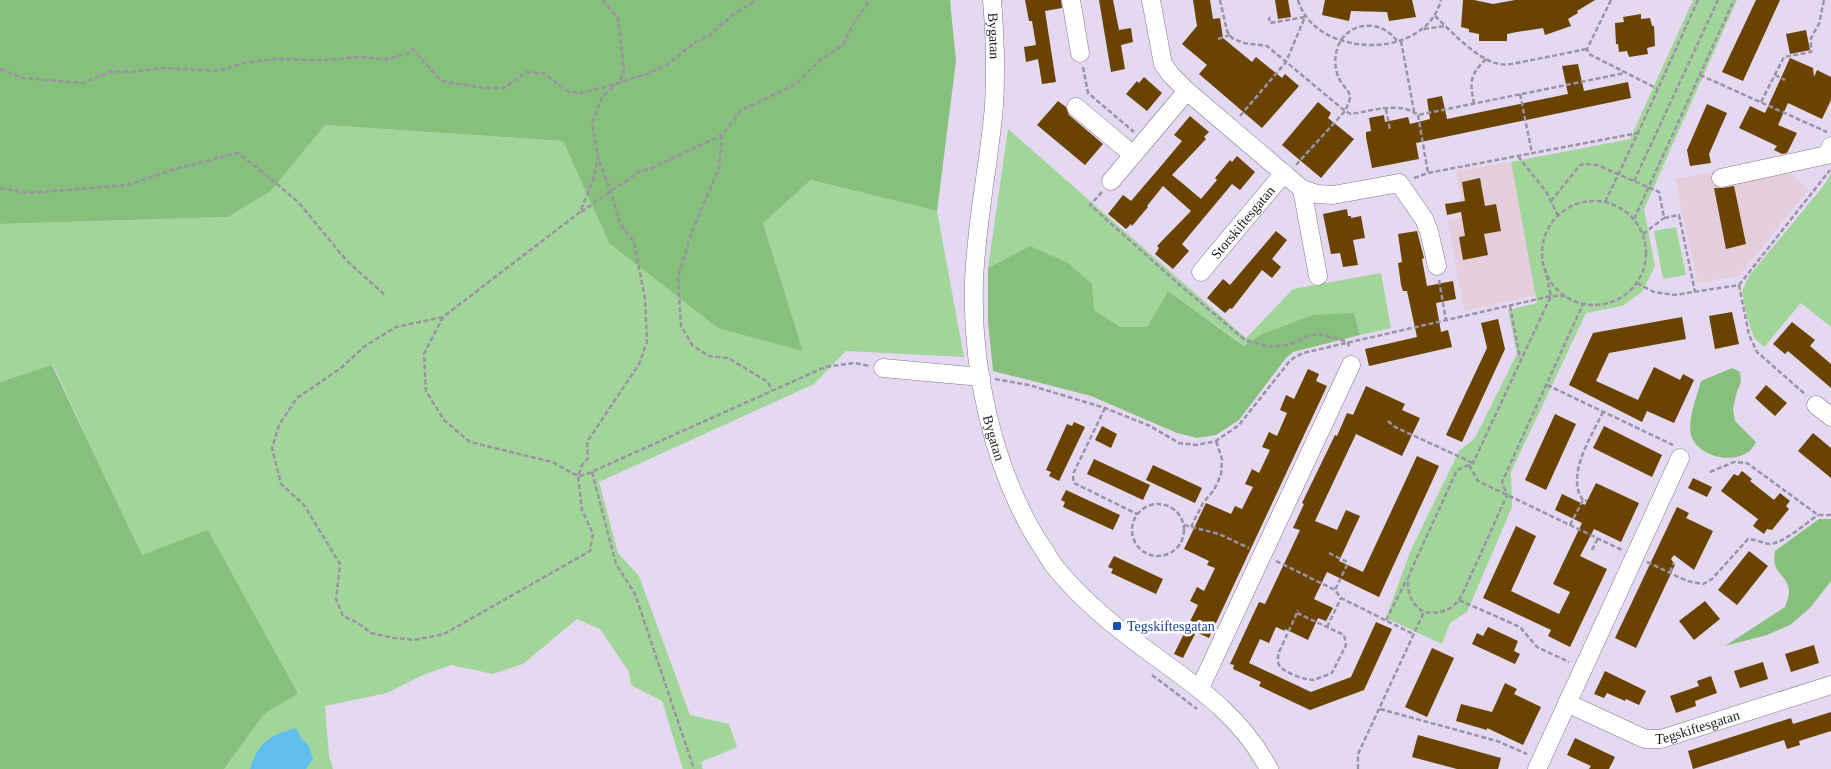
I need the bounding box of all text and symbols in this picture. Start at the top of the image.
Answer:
street label: Bygatan [986,12,1002,59]
street label: Storskiftesgatan [1208,183,1278,262]
street label: Bygatan [980,414,1008,463]
place label: Tegskiftesgatan [1127,619,1215,634]
marker: Tegskiftesgatan [1111,620,1123,632]
street label: Tegskiftesgatan [1655,707,1741,747]

